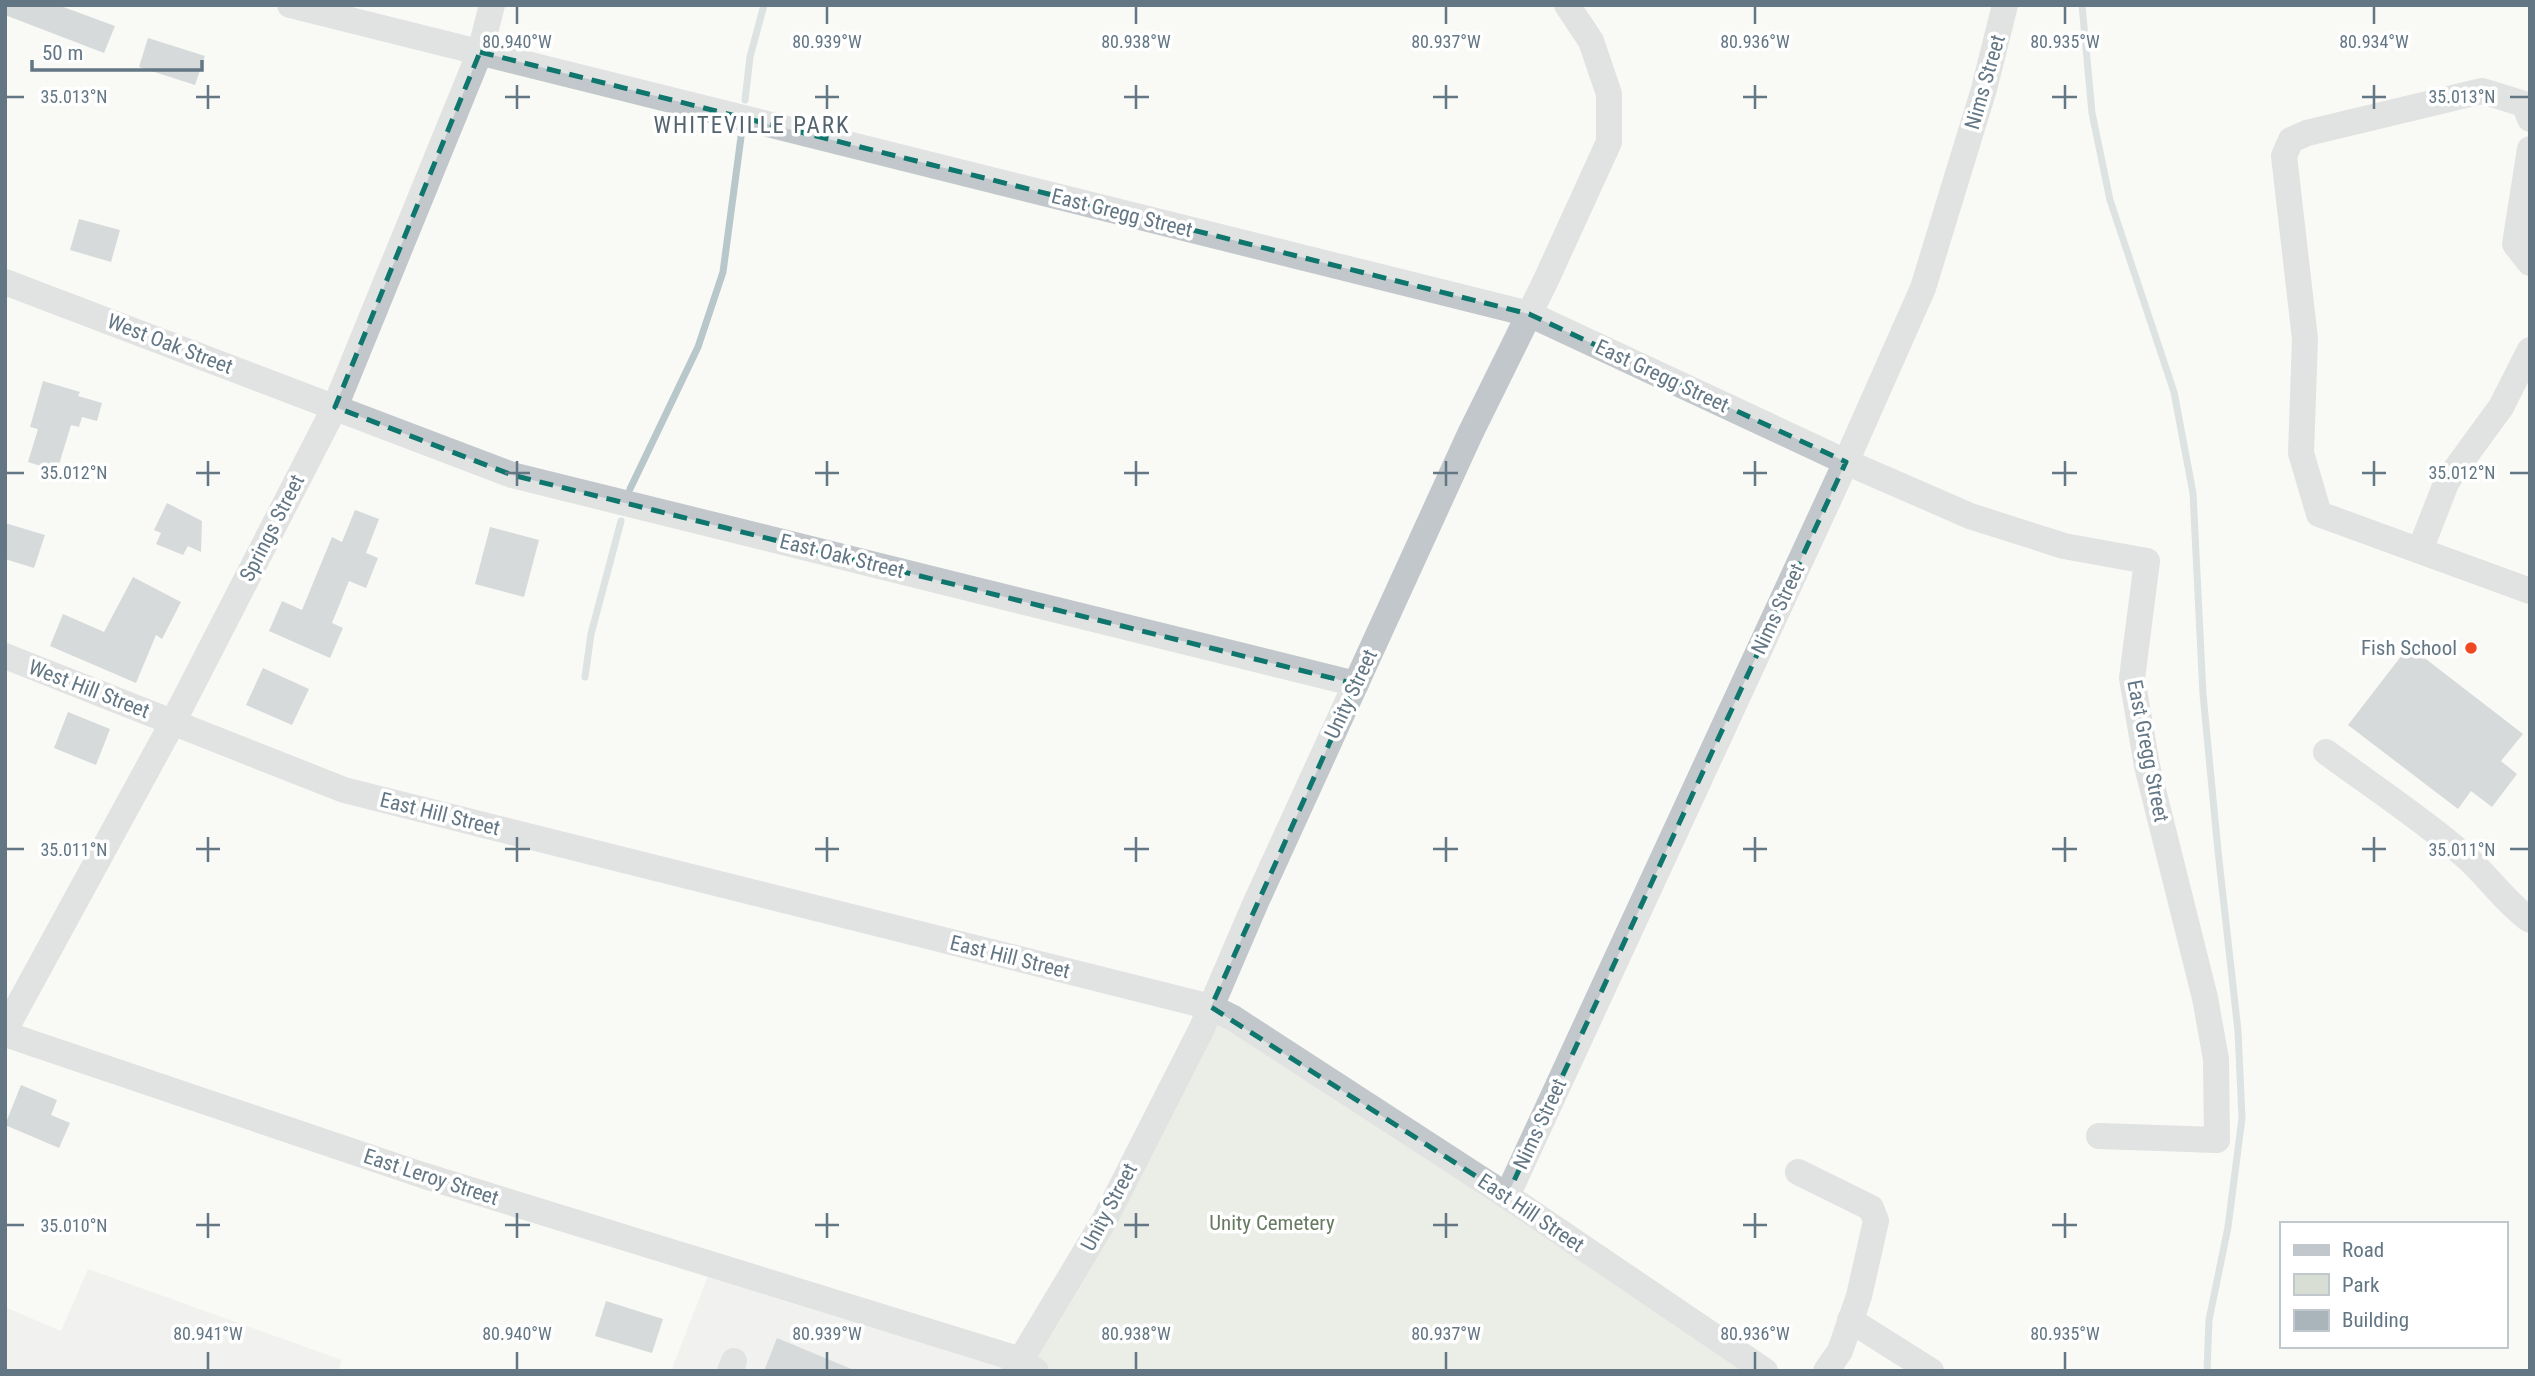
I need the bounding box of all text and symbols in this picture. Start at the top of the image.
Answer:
scale bar [32,28,201,72]
text: 80.940°W [482,31,552,52]
text: 80.939°W [792,31,862,52]
text: 80.938°W [1101,31,1171,52]
text: 80.937°W [1411,31,1481,52]
text: 80.936°W [1720,31,1790,52]
text: 80.935°W [2030,31,2100,52]
text: 80.934°W [2339,31,2409,52]
street label: Nims Street [1960,32,2010,132]
text: 50 m [42,41,83,65]
text: 35.013°N [40,86,108,107]
text: 35.013°N [2428,86,2496,107]
district label: WHITEVILLE PARK [653,112,851,139]
street label: East Gregg Street [1049,184,1195,242]
street label: West Oak Street [104,309,236,379]
street label: East Gregg Street [1592,335,1732,417]
text: 35.012°N [40,462,108,483]
text: 35.012°N [2428,462,2496,483]
street label: Springs Street [235,471,309,585]
street label: East Oak Street [777,529,907,583]
street label: Nims Street [1747,560,1809,658]
place label: Fish School [2361,636,2457,660]
marker: Fish School [2463,640,2479,656]
street label: Unity Street [1320,646,1382,742]
street label: West Hill Street [25,655,153,723]
street label: East Gregg Street [2122,678,2174,824]
street label: East Hill Street [378,788,502,840]
text: 35.011°N [40,839,108,860]
text: 35.011°N [2428,839,2496,860]
street label: East Hill Street [948,931,1072,983]
street label: Nims Street [1509,1075,1571,1173]
street label: East Leroy Street [361,1144,501,1210]
street label: Unity Street [1076,1159,1142,1255]
street label: East Hill Street [1473,1169,1589,1257]
park label: Unity Cemetery [1209,1211,1335,1235]
text: 35.010°N [40,1215,108,1236]
legend [2280,1222,2507,1348]
text: Road [2342,1238,2384,1262]
text: Park [2342,1273,2380,1297]
text: Building [2342,1308,2409,1332]
text: 80.941°W [173,1323,243,1344]
text: 80.940°W [482,1323,552,1344]
text: 80.939°W [792,1323,862,1344]
text: 80.938°W [1101,1323,1171,1344]
text: 80.937°W [1411,1323,1481,1344]
text: 80.936°W [1720,1323,1790,1344]
text: 80.935°W [2030,1323,2100,1344]

